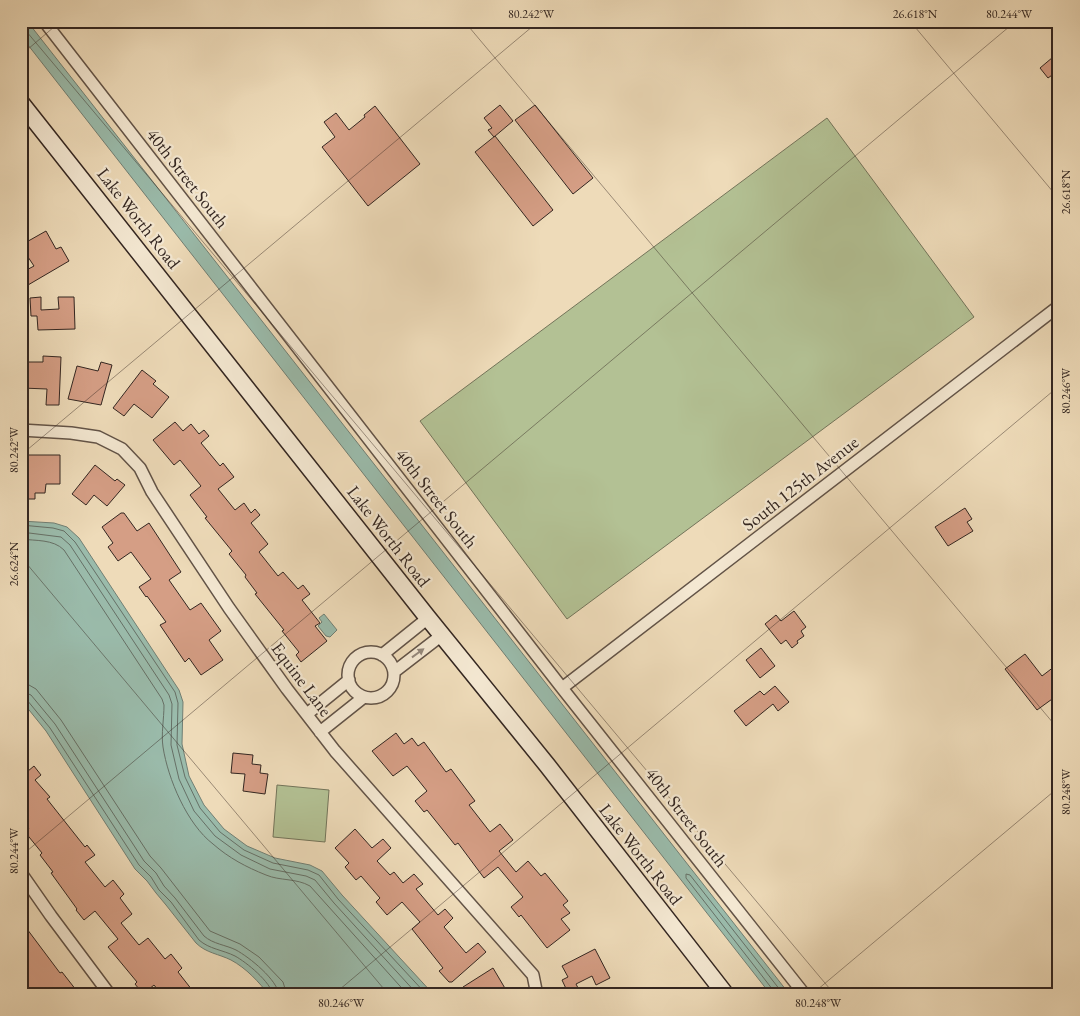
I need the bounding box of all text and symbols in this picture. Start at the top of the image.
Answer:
text: 80.242°W [508,6,555,22]
text: 26.618°N [893,6,938,22]
text: 80.244°W [986,6,1033,22]
street label: 40th Street South [142,123,234,233]
street label: Lake Worth Road [92,163,186,274]
text: 26.618°N [1058,169,1074,214]
text: 80.246°W [1058,367,1074,414]
text: 80.242°W [6,426,22,473]
street label: South 125th Avenue [737,430,863,536]
street label: 40th Street South [391,443,483,553]
street label: Lake Worth Road [342,481,436,592]
text: 26.624°N [6,541,22,586]
street label: Equine Lane [267,637,337,721]
one-way arrow [411,648,424,659]
street label: 40th Street South [641,762,733,872]
text: 80.248°W [1058,768,1074,815]
street label: Lake Worth Road [594,799,688,910]
text: 80.244°W [6,827,22,874]
text: 80.246°W [318,995,365,1011]
text: 80.248°W [795,995,842,1011]

